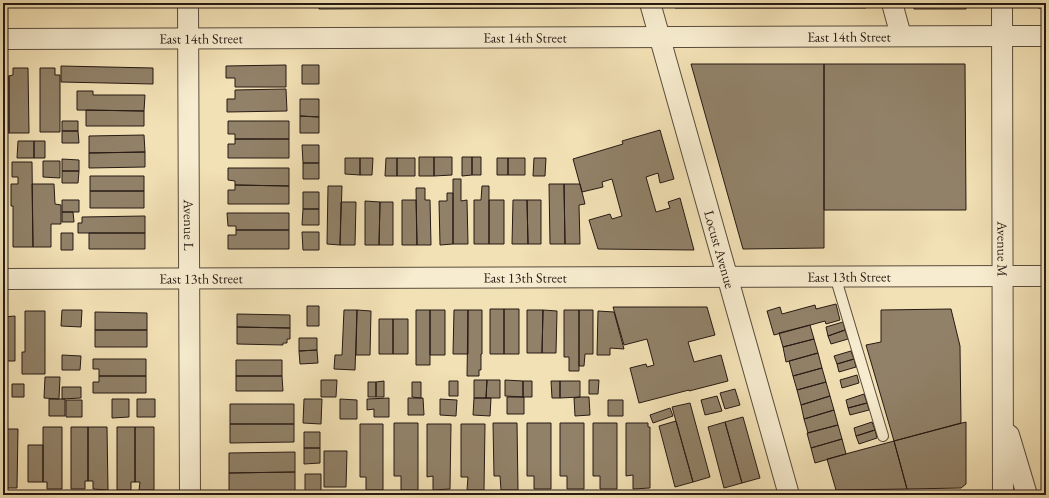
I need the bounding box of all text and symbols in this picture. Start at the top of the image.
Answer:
street label: East 14th Street [807,27,891,46]
street label: East 14th Street [483,28,567,47]
street label: East 14th Street [159,29,243,48]
street label: Avenue L [180,198,198,251]
street label: Locust Avenue [700,208,739,291]
street label: Avenue M [993,220,1012,277]
street label: East 13th Street [807,267,891,286]
street label: East 13th Street [483,268,567,287]
street label: East 13th Street [159,269,243,288]

